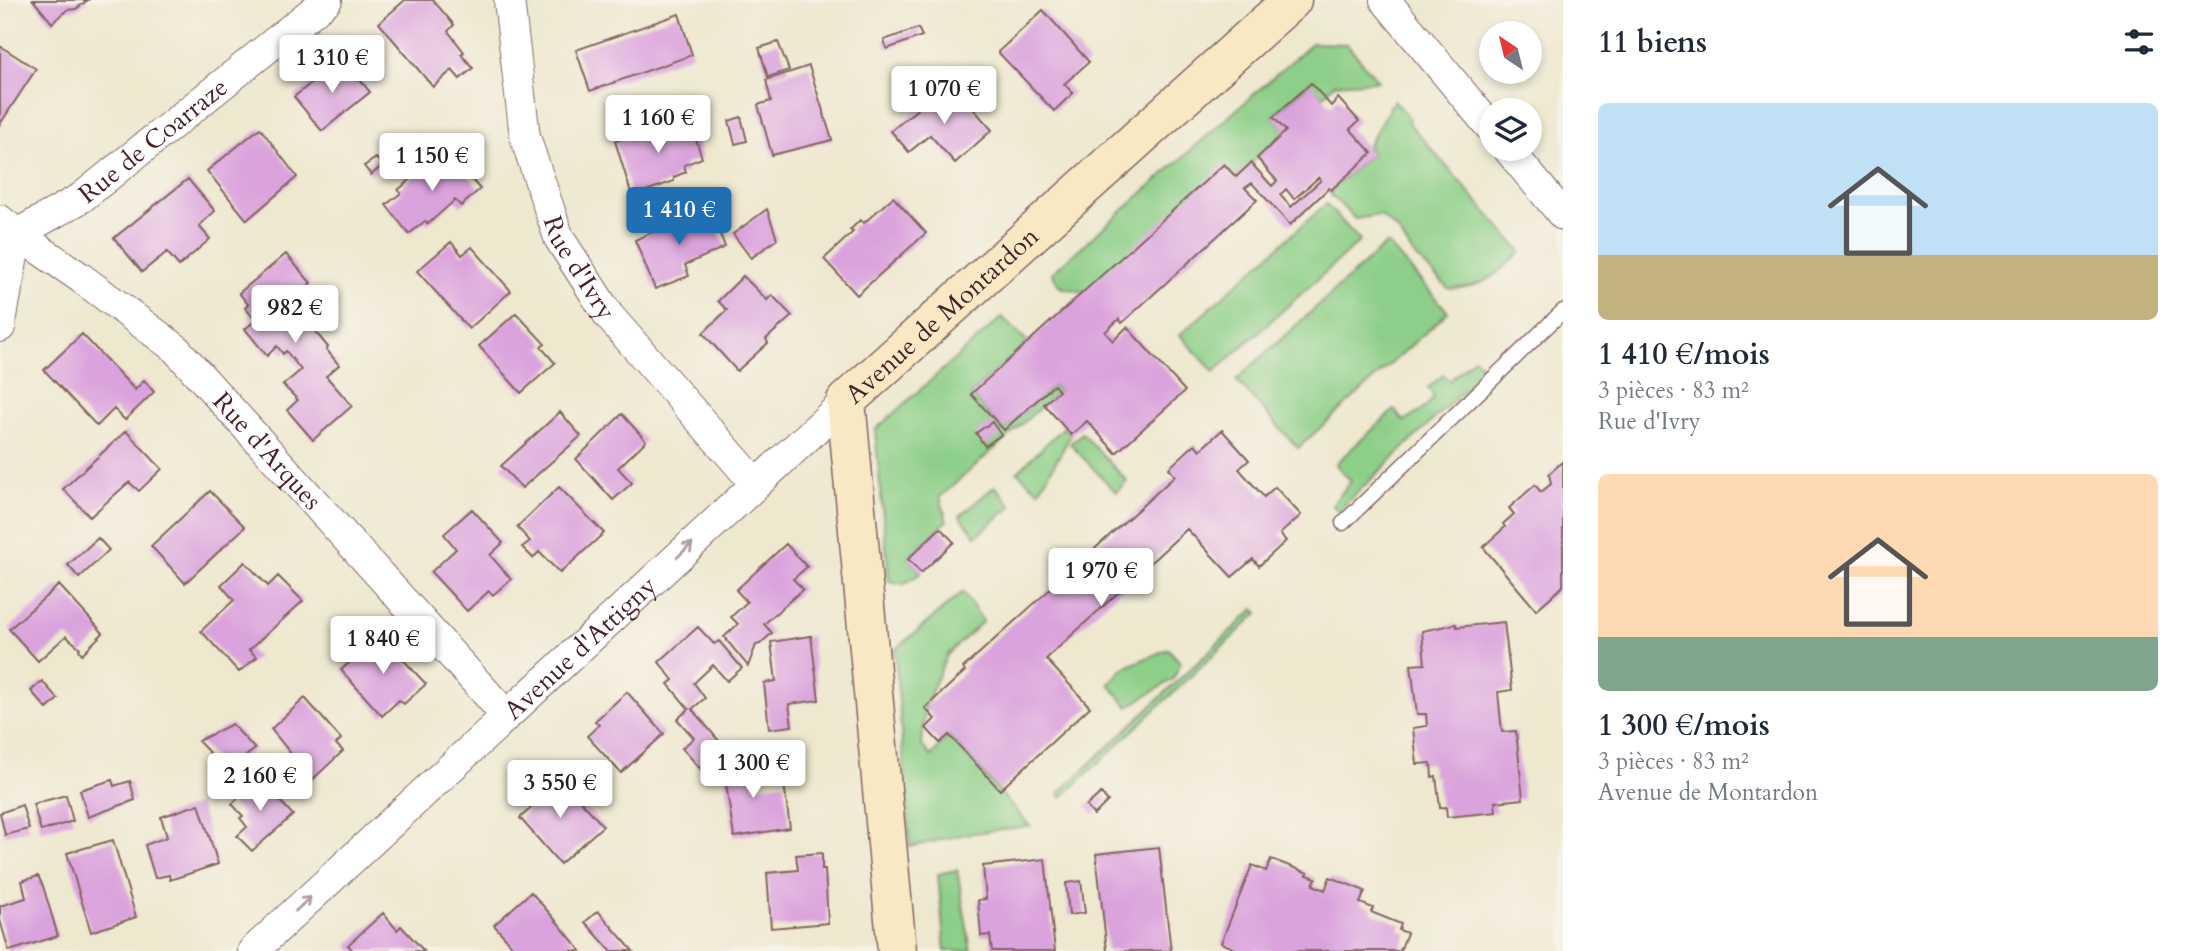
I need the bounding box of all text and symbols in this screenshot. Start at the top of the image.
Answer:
north arrow [1479,21,1542,84]
map controls [1479,21,1542,161]
text: 11 biens [1598,22,1707,63]
icon: filters [2120,23,2158,61]
pin: 1 310 € [267,36,397,95]
text: 1 310 € [295,42,369,73]
pin: 1 070 € [879,66,1009,126]
street label: Rue de Coarraze [71,70,235,212]
text: 1 070 € [907,73,981,104]
pin: 1 160 € [593,96,723,155]
button: layers [1479,98,1542,161]
text: 1 160 € [621,102,695,133]
pin: 1 150 € [367,134,497,193]
text: 1 150 € [395,140,469,171]
icon: home [1815,148,1941,274]
pin: 1 410 € [614,188,744,247]
text: 1 410 € [642,194,716,225]
street label: Rue d'Ivry [535,211,624,327]
street label: Avenue de Montardon [838,219,1046,412]
pin: 982 € [246,286,344,345]
text: 982 € [267,292,323,323]
text: 1 410 €/mois [1598,334,1770,375]
text: 3 pièces · 83 m² [1598,375,1749,406]
street label: Rue d'Arques [205,384,330,517]
text: Rue d'Ivry [1598,406,1701,437]
icon: home [1815,519,1941,645]
one-way arrow [676,541,693,558]
pin: 1 970 € [1036,548,1166,608]
text: 1 970 € [1064,555,1138,586]
street label: Avenue d'Attigny [496,568,664,728]
pin: 1 840 € [318,616,448,676]
text: 1 840 € [346,623,420,654]
text: 1 300 €/mois [1598,705,1770,746]
pin: 1 300 € [688,740,818,800]
text: 3 pièces · 83 m² [1598,746,1749,777]
text: 1 300 € [716,747,790,778]
pin: 2 160 € [195,754,325,813]
text: 2 160 € [223,760,297,791]
pin: 3 550 € [495,760,625,820]
text: 3 550 € [523,767,597,798]
text: Avenue de Montardon [1598,777,1818,808]
one-way arrow [294,896,311,913]

